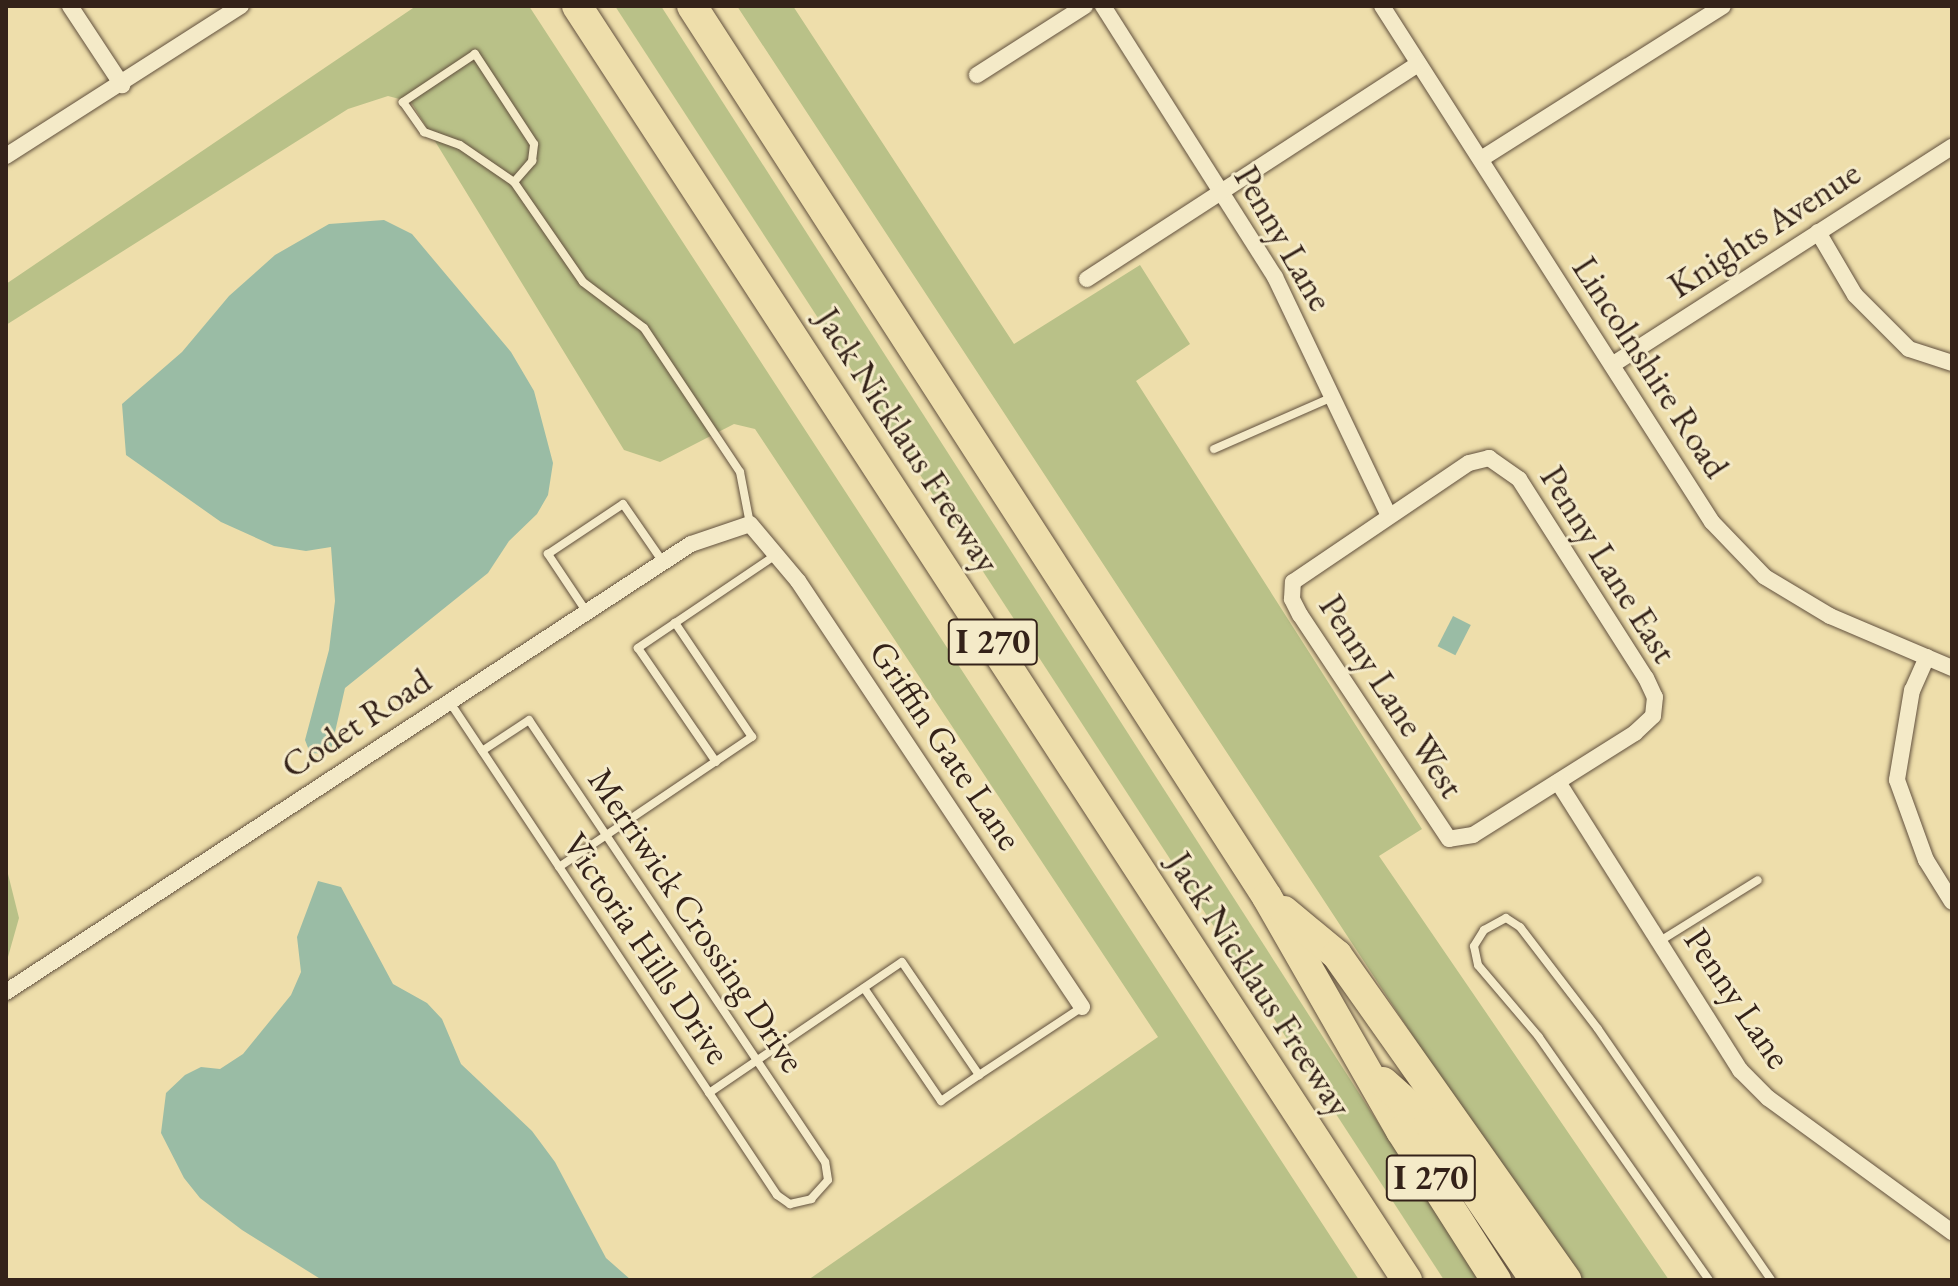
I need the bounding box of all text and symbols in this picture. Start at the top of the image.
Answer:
street label: Knights Avenue [1660,151,1868,307]
street label: Penny Lane [1225,158,1343,318]
street label: Lincolnshire Road [1563,248,1739,486]
street label: Jack Nicklaus Freeway [806,299,1010,581]
street label: Penny Lane East [1531,458,1687,670]
street label: Penny Lane West [1310,586,1474,806]
road number: I 270 [947,612,1039,672]
street label: Griffin Gate Lane [860,632,1032,858]
street label: Codet Road [273,659,439,787]
street label: Merriwick Crossing Drive [579,760,815,1080]
street label: Victoria Hills Drive [554,824,740,1072]
street label: Jack Nicklaus Freeway [1158,843,1362,1125]
street label: Penny Lane [1675,920,1801,1076]
road number: I 270 [1385,1148,1477,1208]

